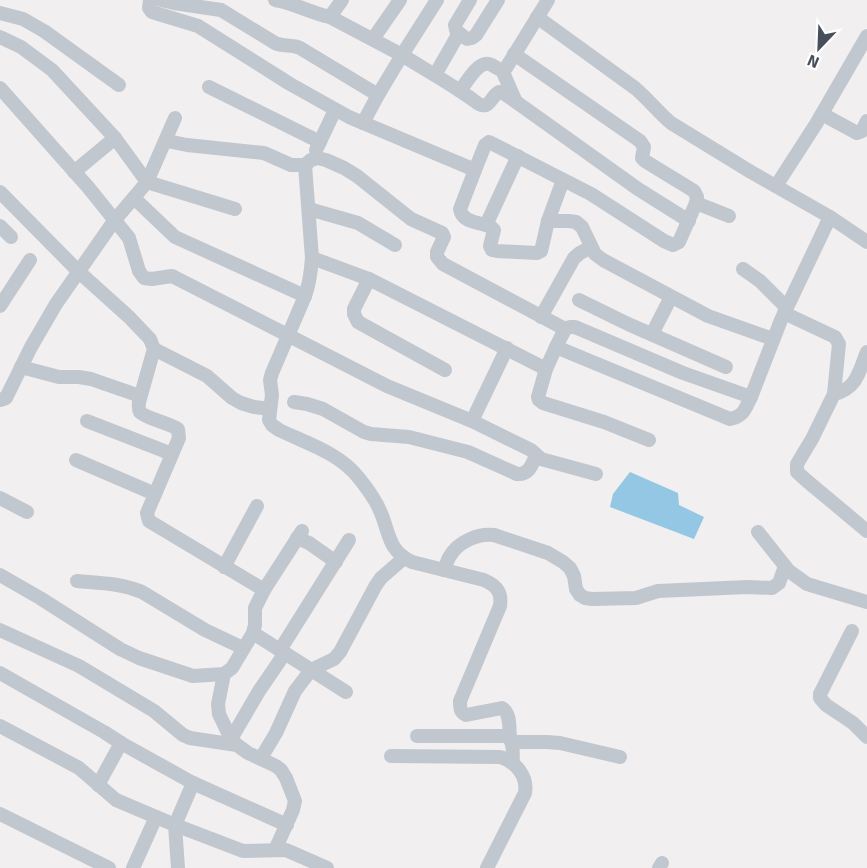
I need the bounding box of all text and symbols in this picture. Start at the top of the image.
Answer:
north arrow [789,18,849,78]
text: N [804,50,823,72]

